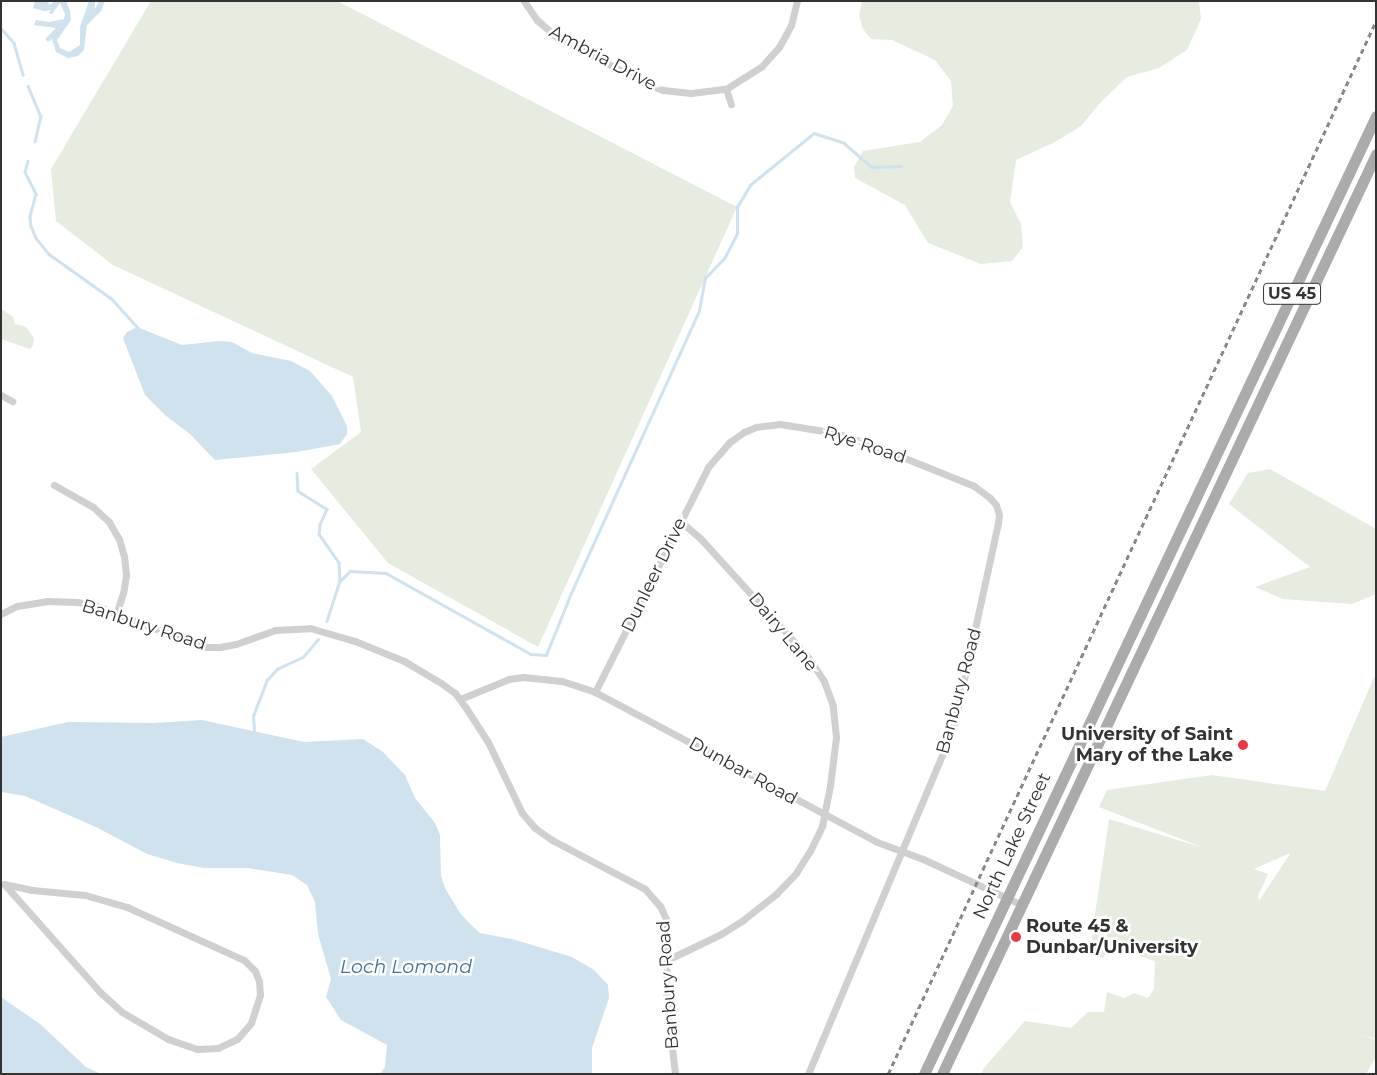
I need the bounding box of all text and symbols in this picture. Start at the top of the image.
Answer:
street label: Ambria Drive [546,21,660,95]
road number: US 45 [1262,280,1322,308]
street label: Rye Road [821,422,909,468]
street label: Dunleer Drive [617,514,691,636]
street label: Dairy Lane [744,588,822,676]
street label: Banbury Road [79,595,209,655]
street label: Banbury Road [932,626,986,756]
place label: University of Saint Mary of the Lake [1061,724,1233,766]
street label: Dunbar Road [685,732,801,810]
marker: University of Saint Mary of the Lake [1237,739,1249,751]
street label: North Lake Street [969,769,1055,923]
place label: Route 45 & Dunbar/University [1026,916,1198,959]
street label: Banbury Road [653,920,683,1050]
marker: Route 45 & Dunbar/University [1010,931,1022,943]
water label: Loch Lomond [340,956,472,978]

